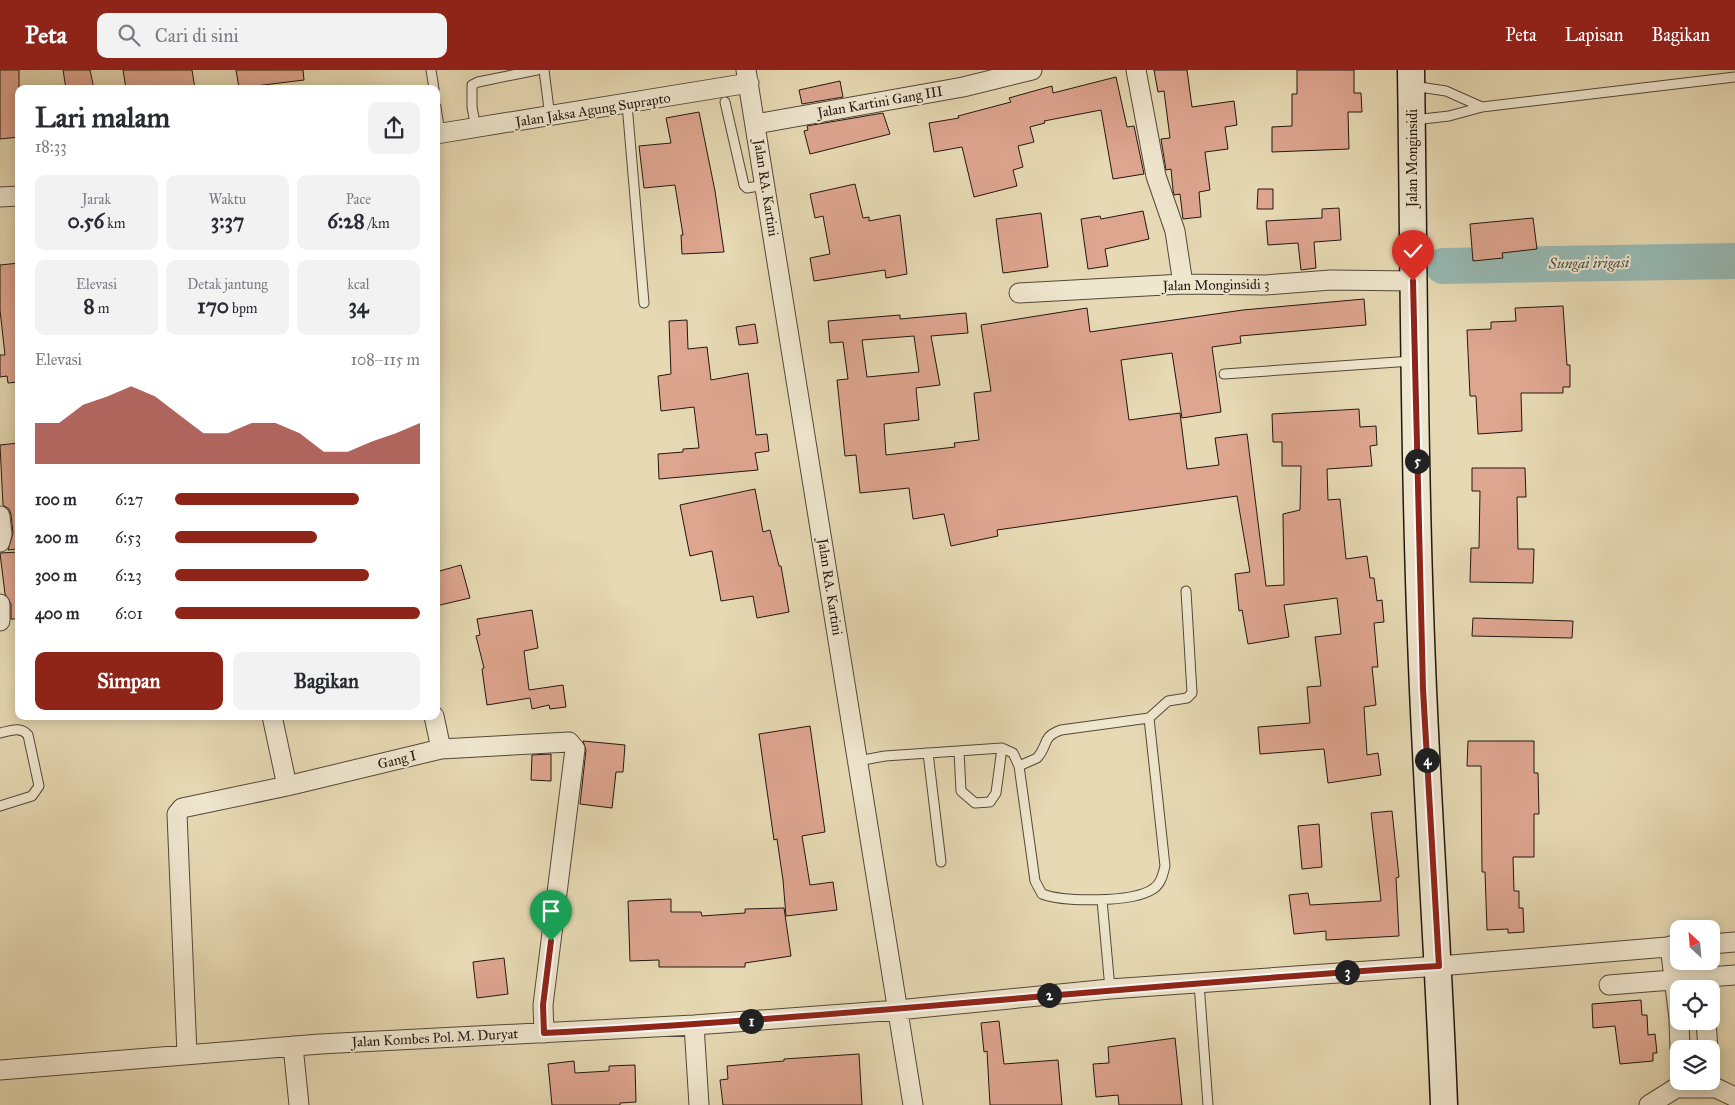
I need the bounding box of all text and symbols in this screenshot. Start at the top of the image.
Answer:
search box [97,13,447,58]
text: Peta [25,20,67,50]
icon: search [115,21,143,49]
text: Cari di sini [155,24,239,47]
text: Peta [1505,24,1537,46]
text: Lapisan [1565,24,1623,46]
text: Bagikan [1651,24,1710,46]
street label: Jalan Kartini Gang III [814,83,944,123]
street label: Jalan Jaksa Agung Suprapto [512,89,672,132]
text: Lari malam [35,100,170,135]
button: share [368,102,420,154]
street label: Jalan Monginsidi [1404,109,1422,209]
street label: Jalan RA. Kartini [749,136,782,238]
text: 18:33 [35,137,67,156]
text: Jarak [82,191,111,208]
text: Waktu [209,191,246,208]
text: Pace [346,191,371,208]
text: 0.56 [67,208,104,234]
text: 3:37 [211,208,244,234]
text: 6:28 [327,208,365,234]
text: km [104,215,126,232]
text: /km [365,215,390,232]
pin [1392,230,1434,281]
icon: check [1399,237,1427,265]
water label: Sungai irigasi [1548,253,1630,273]
text: Elevasi [76,276,117,293]
text: Detak jantung [187,276,268,293]
text: kcal [347,276,370,293]
street label: Jalan Monginsidi 3 [1160,276,1270,295]
text: 8 [84,293,95,319]
text: 170 [197,293,229,319]
text: 34 [348,293,369,319]
text: m [95,300,109,317]
text: bpm [229,300,258,317]
text: Elevasi [35,350,82,369]
text: 108–115 m [351,350,420,369]
pin: 5 [1404,448,1430,474]
text: 5 [1414,453,1421,470]
text: 100 m [35,490,77,509]
text: 6:27 [115,490,143,509]
text: 200 m [35,528,78,547]
text: 6:53 [115,528,141,547]
street label: Jalan RA. Kartini [813,535,846,637]
text: 300 m [35,566,77,585]
text: 6:23 [115,566,142,585]
text: 400 m [35,604,79,623]
text: 6:01 [115,604,143,623]
button: Simpan [35,652,223,710]
button: Bagikan [233,652,420,710]
street label: Gang I [376,747,418,773]
pin: 4 [1414,748,1440,772]
text: 4 [1424,752,1431,769]
pin [530,890,572,941]
icon: arrive [537,897,565,925]
north arrow [1670,920,1720,970]
map controls [1670,920,1720,1090]
pin: 3 [1334,960,1360,984]
text: 3 [1345,964,1350,981]
button: locate [1670,980,1720,1030]
pin: 2 [1036,982,1062,1008]
text: 2 [1046,987,1053,1004]
pin: 1 [738,1008,764,1034]
text: 1 [749,1013,754,1030]
street label: Jalan Kombes Pol. M. Duryat [349,1025,519,1052]
button: layers [1670,1040,1720,1090]

